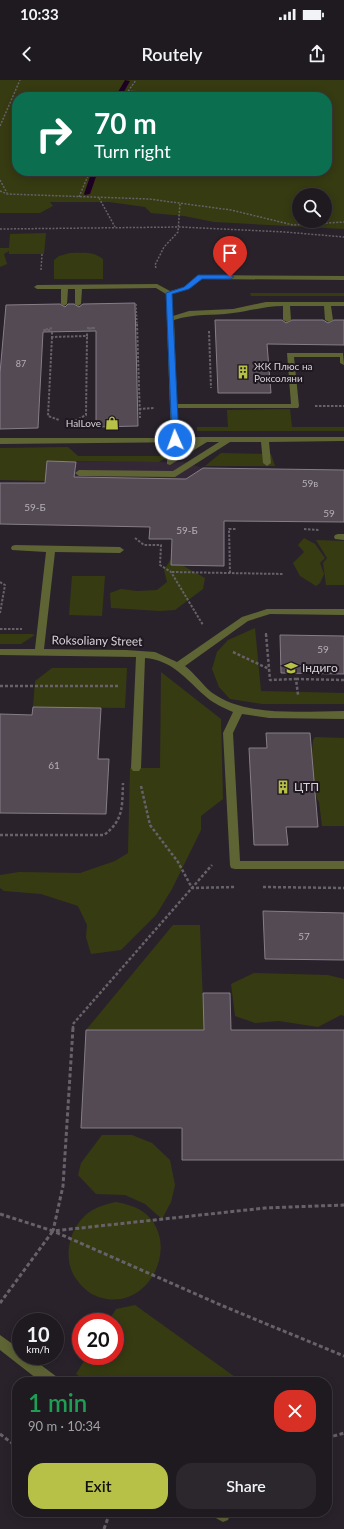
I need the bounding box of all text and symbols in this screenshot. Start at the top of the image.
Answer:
text: 10:33 [20,5,59,23]
icon: back [16,43,38,65]
text: Routely [141,43,203,65]
icon: share [306,43,328,65]
text: 70 m [94,106,157,140]
icon: right [28,108,80,160]
text: Turn right [94,140,171,162]
map controls [292,188,332,228]
button: search [292,188,332,228]
pin [213,236,247,277]
icon: arrive [219,242,241,264]
house number: 87 [16,358,26,369]
place label: ЖК Плюс на Роксоляни [254,360,313,384]
building icon: ЖК Плюс на Роксоляни [235,364,251,380]
shop icon: HalLove [104,415,120,431]
place label: HalLove [66,417,101,429]
position arrow [154,419,196,461]
house number: 59в [302,477,318,489]
house number: 59-Б [24,501,46,513]
house number: 59 [323,507,335,519]
house number: 59-Б [176,524,198,536]
street label: Roksoliany Street [51,632,143,649]
house number: 59 [317,643,329,655]
school or university icon: Індиго [283,660,299,676]
place label: Індиго [302,660,338,675]
house number: 61 [48,759,60,771]
building icon: ЦТП [275,779,291,795]
place label: ЦТП [294,779,319,794]
house number: 57 [298,930,310,942]
speed limit sign: 20 [72,1313,124,1365]
text: 10 [26,1322,50,1346]
text: km/h [26,1343,50,1355]
text: 1 min [28,1388,87,1417]
button: close [274,1390,316,1432]
text: 90 m · 10:34 [28,1418,101,1434]
button: Exit [28,1463,168,1509]
button: Share [176,1463,316,1509]

